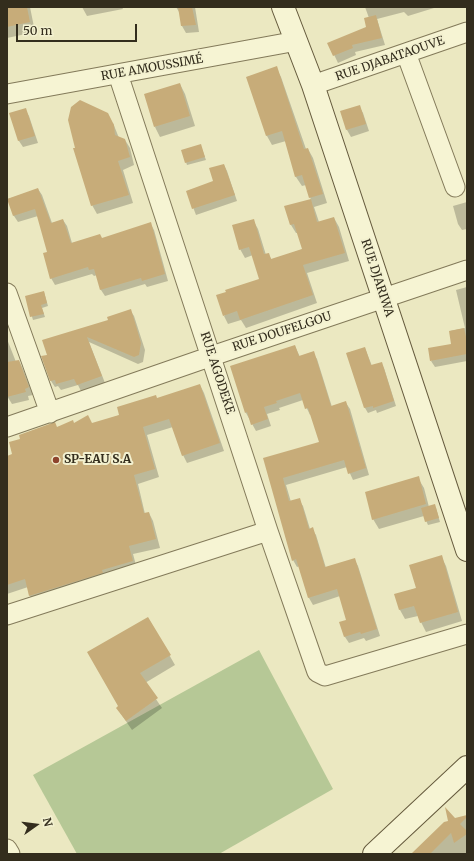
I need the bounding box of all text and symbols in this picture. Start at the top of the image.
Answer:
scale bar [18,16,139,42]
text: 50 m [23,23,52,38]
street label: RUE DJABATAOUVE [334,34,446,84]
street label: RUE AMOUSSIMÉ [100,52,204,84]
street label: RUE DJARIWA [358,237,396,319]
street label: RUE DOUFELGOU [231,309,333,355]
street label: RUE AGODEKE [197,330,237,416]
place label: SP-EAU S.A [64,453,131,467]
marker: SP-EAU S.A [51,455,61,465]
north arrow [16,805,56,845]
text: N [40,816,55,828]

